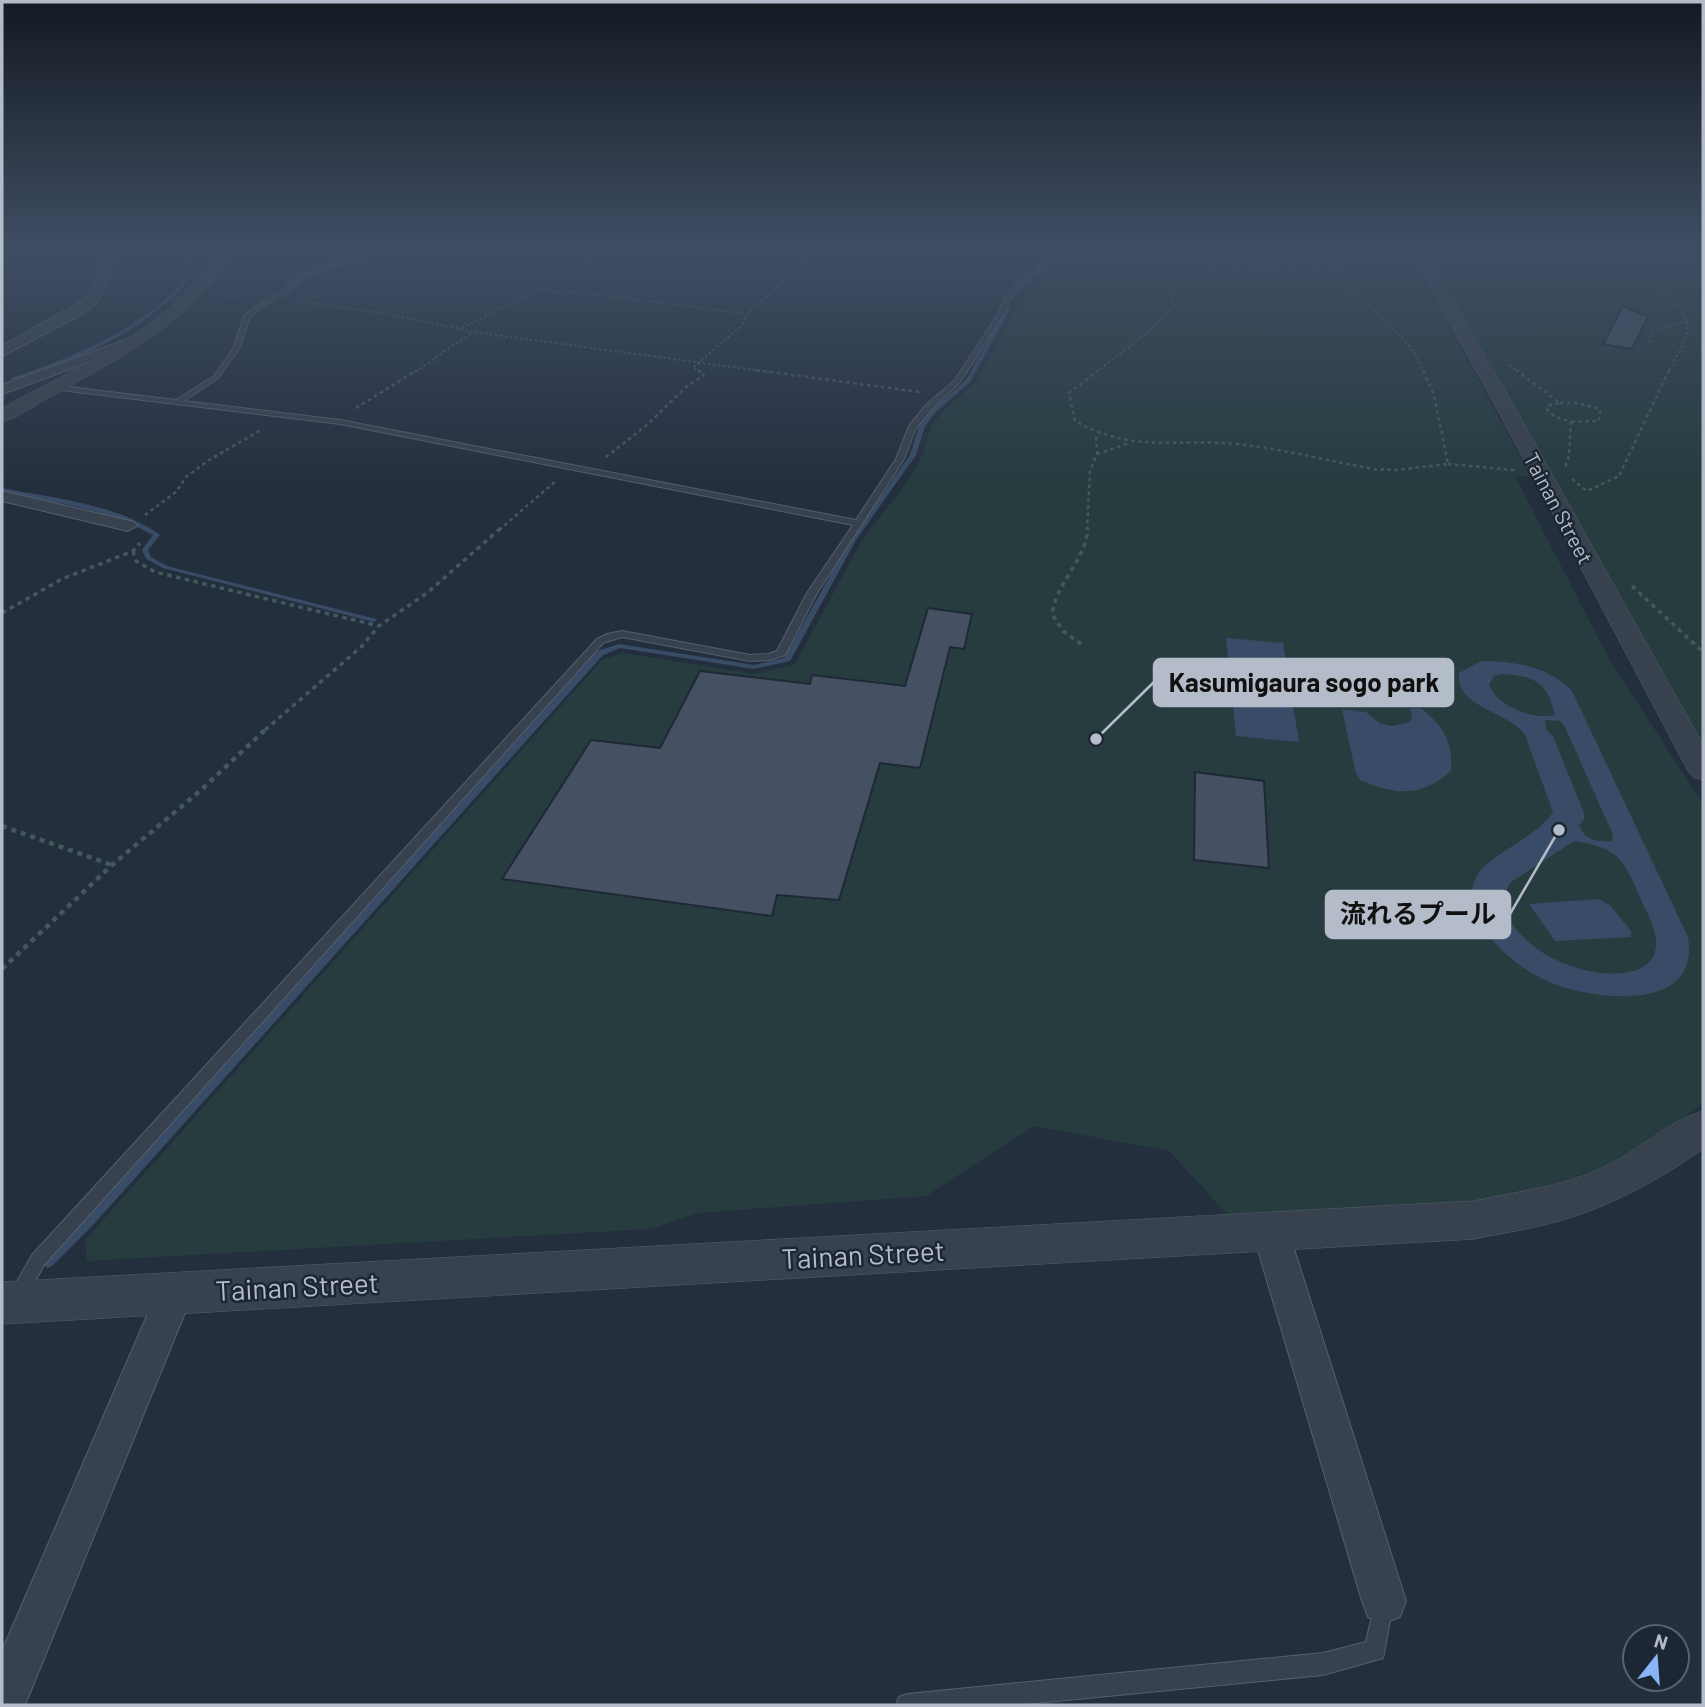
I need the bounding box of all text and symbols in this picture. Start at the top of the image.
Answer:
street label: Tainan Street [1519,448,1599,568]
callout: Kasumigaura sogo park [1154,659,1453,706]
text: Kasumigaura sogo park [1169,666,1439,697]
callout: 流れるプール [1326,891,1510,938]
text: 流れるプール [1340,897,1496,928]
street label: Tainan Street [780,1233,946,1275]
street label: Tainan Street [214,1265,380,1307]
north arrow [1621,1623,1691,1693]
text: N [1652,1628,1671,1654]

